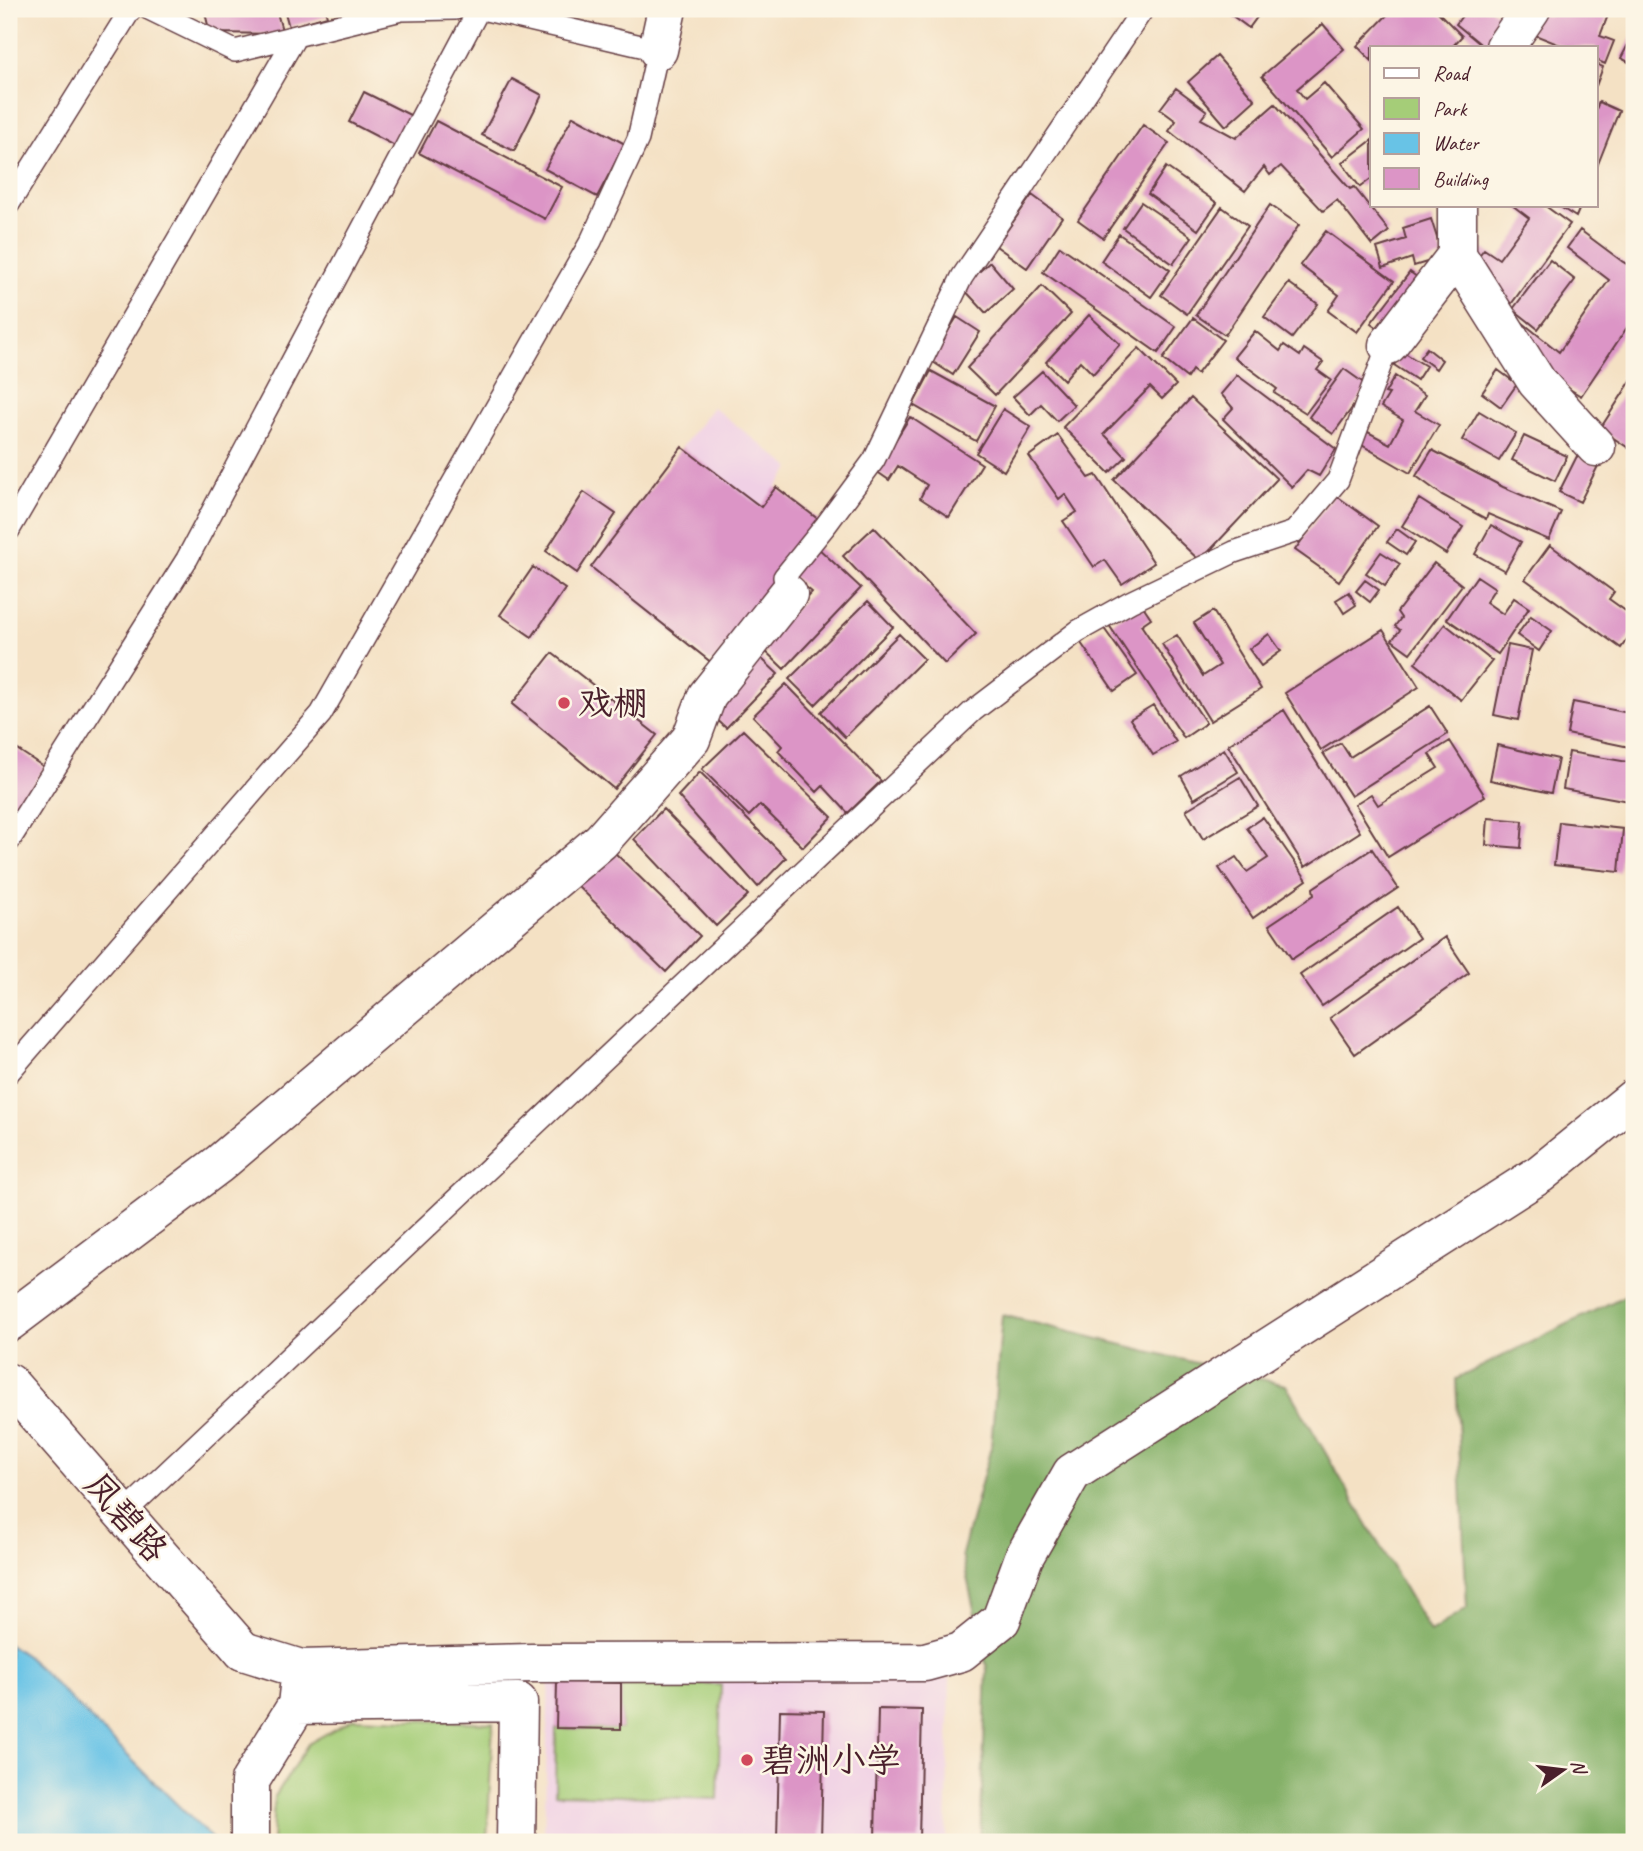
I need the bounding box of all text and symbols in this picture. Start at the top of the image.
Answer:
legend [1370,46,1598,206]
text: Road [1433,60,1472,86]
text: Park [1433,96,1468,122]
text: Water [1433,130,1480,156]
text: Building [1433,166,1490,192]
place label: 戏棚 [578,681,648,726]
marker: 戏棚 [556,695,572,711]
street label: 凤碧路 [75,1463,177,1571]
north arrow [1528,1736,1598,1806]
place label: 碧洲小学 [761,1738,901,1783]
marker: 碧洲小学 [739,1752,755,1768]
text: N [1565,1758,1592,1778]

